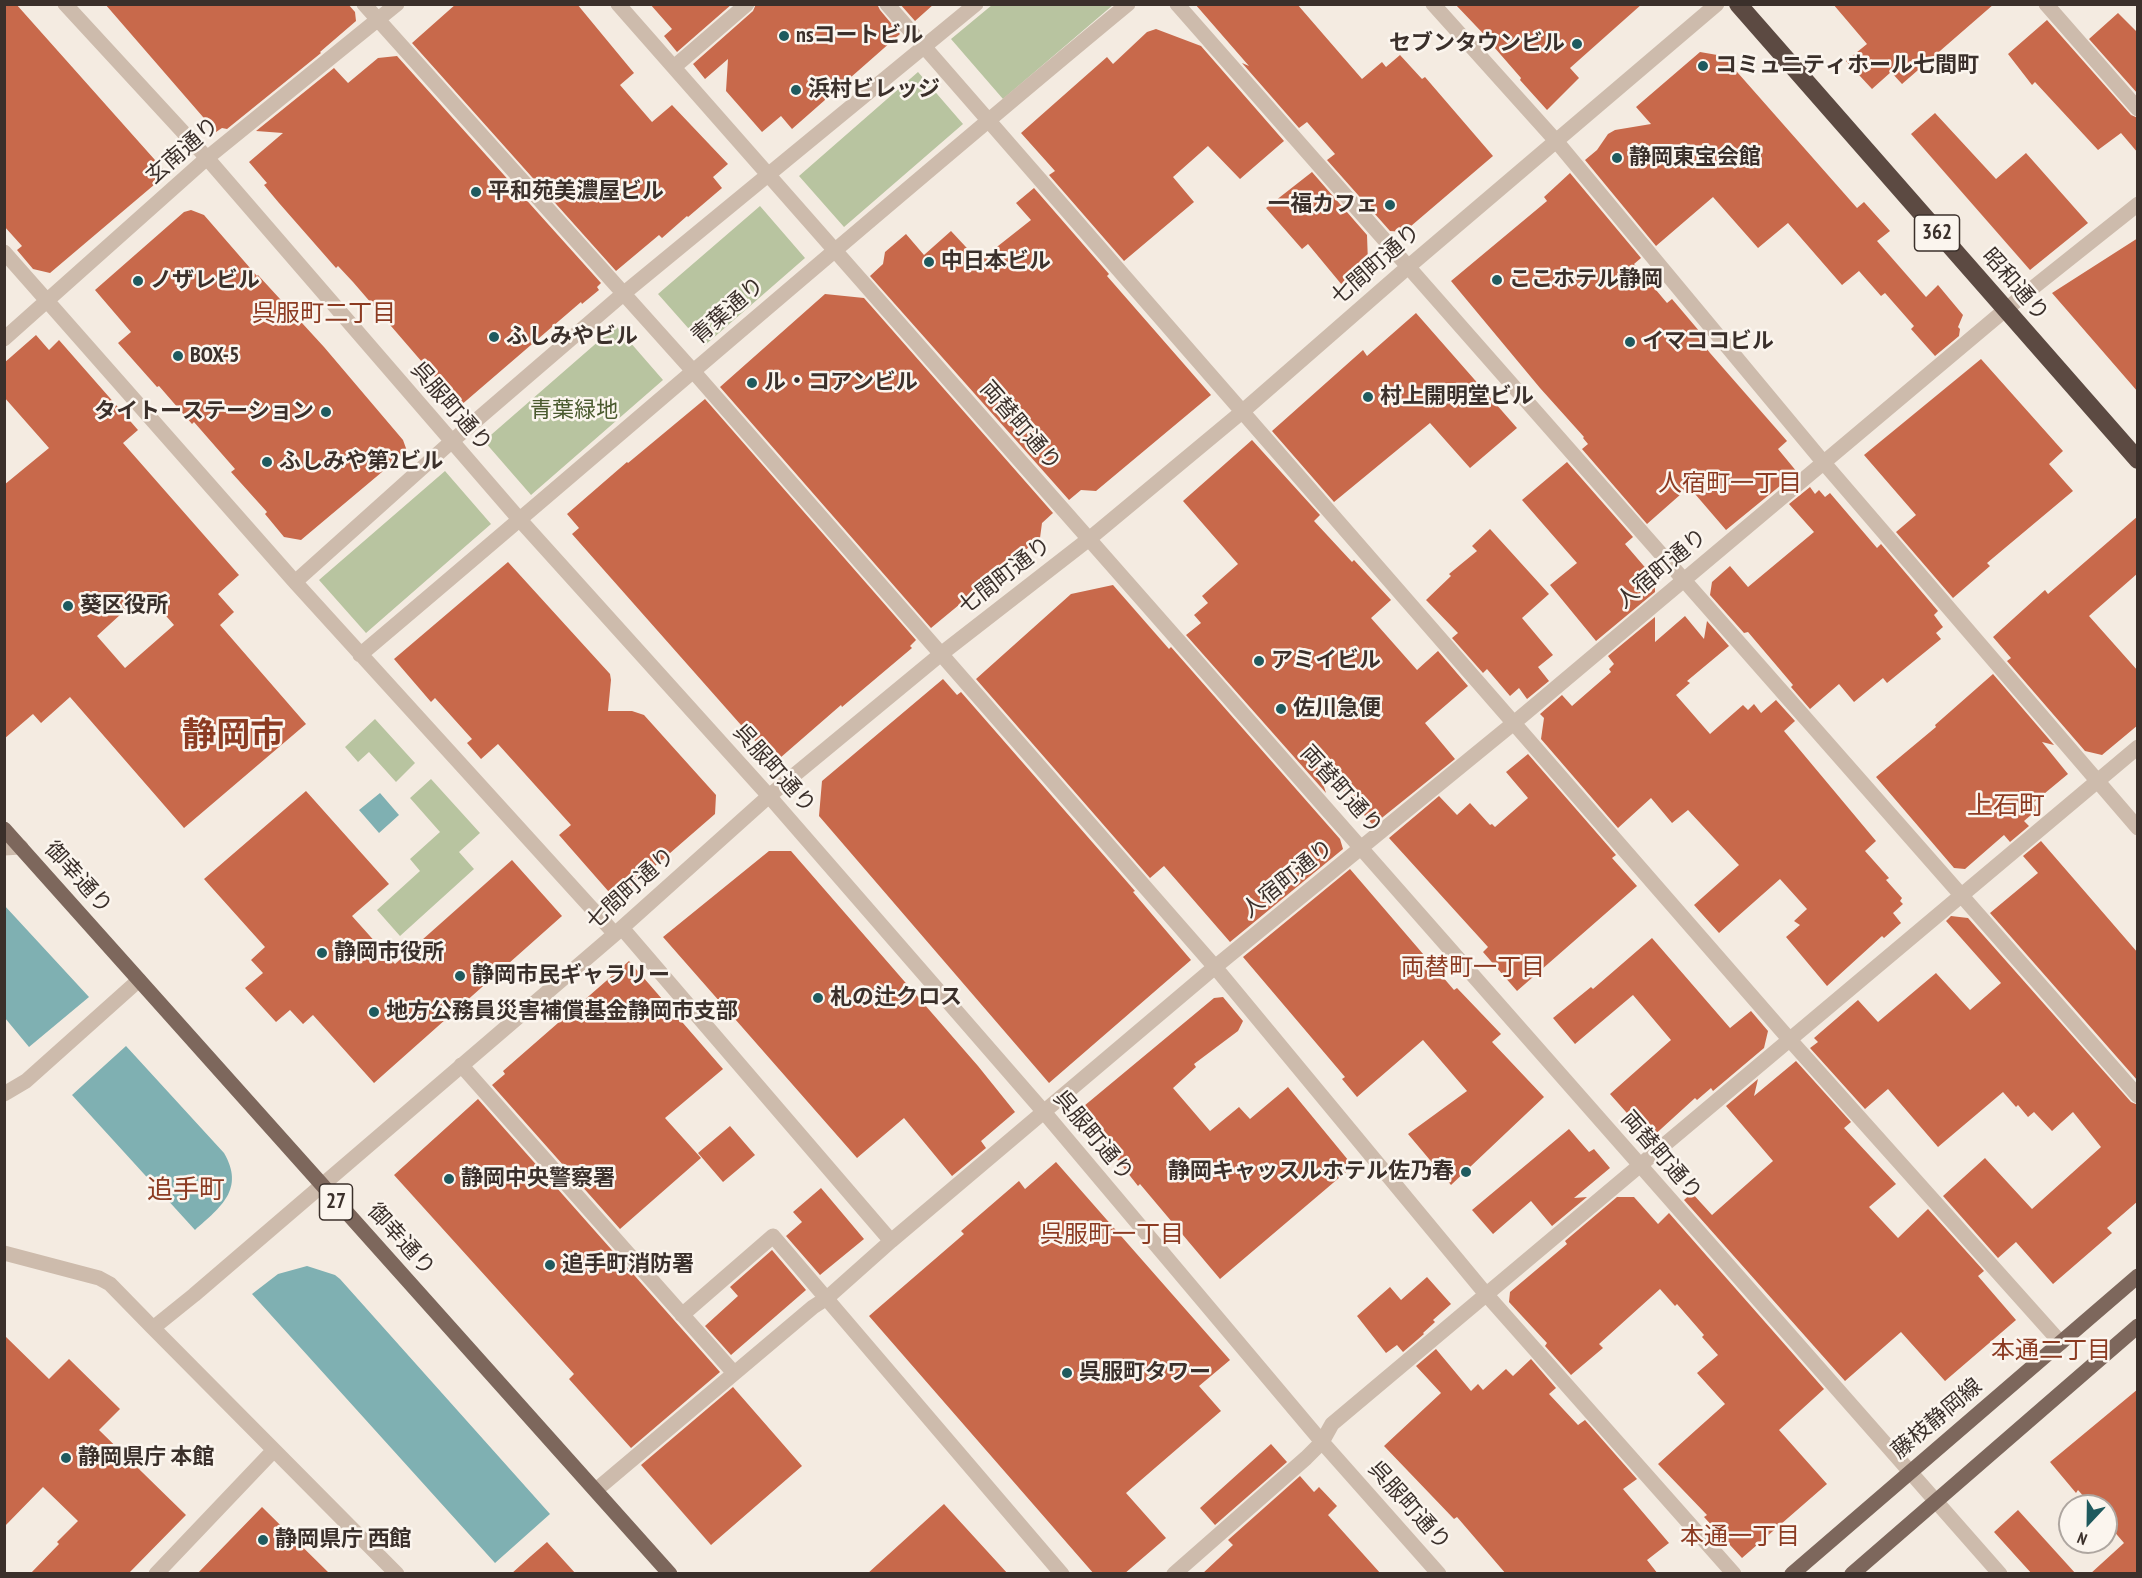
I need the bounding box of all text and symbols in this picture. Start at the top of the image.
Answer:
place label: nsコートビル [796,23,924,49]
marker: nsコートビル [777,29,791,43]
place label: セブンタウンビル [1389,31,1565,57]
marker: セブンタウンビル [1570,37,1584,51]
place label: コミュニティホール七間町 [1715,53,1979,79]
marker: コミュニティホール七間町 [1696,59,1710,73]
place label: 浜村ビレッジ [808,77,940,103]
marker: 浜村ビレッジ [789,83,803,97]
street label: 玄南通り [141,112,225,190]
place label: 静岡東宝会館 [1629,145,1761,171]
marker: 静岡東宝会館 [1610,151,1624,165]
place label: 平和苑美濃屋ビル [488,179,664,205]
marker: 平和苑美濃屋ビル [469,185,483,199]
place label: 一福カフェ [1268,192,1378,218]
marker: 一福カフェ [1383,198,1397,212]
road number: 362 [1914,215,1960,251]
street label: 七間町通り [1326,219,1426,311]
street label: 昭和通り [1976,243,2054,327]
place label: 中日本ビル [941,249,1051,275]
marker: 中日本ビル [922,255,936,269]
place label: ここホテル静岡 [1509,267,1663,293]
place label: ノザレビル [150,268,260,294]
street label: 青葉通り [686,272,770,350]
marker: ここホテル静岡 [1490,273,1504,287]
marker: ノザレビル [131,274,145,288]
district label: 呉服町二丁目 [252,300,396,328]
place label: ふしみやビル [506,324,638,350]
place label: イマココビル [1642,329,1774,355]
marker: ふしみやビル [487,330,501,344]
marker: イマココビル [1623,335,1637,349]
place label: BOX-5 [190,343,240,369]
marker: BOX-5 [171,349,185,363]
street label: 呉服町通り [405,357,497,457]
place label: ル・コアンビル [764,370,918,396]
marker: ル・コアンビル [745,376,759,390]
street label: 両替町通り [974,376,1066,476]
place label: 村上開明堂ビル [1380,384,1534,410]
marker: 村上開明堂ビル [1361,390,1375,404]
park label: 青葉緑地 [530,398,618,424]
place label: タイトーステーション [94,399,314,425]
marker: タイトーステーション [319,405,333,419]
place label: ふしみや第2ビル [279,449,444,475]
marker: ふしみや第2ビル [260,455,274,469]
district label: 人宿町一丁目 [1658,470,1802,498]
street label: 人宿町通り [1611,524,1713,614]
street label: 七間町通り [954,532,1056,620]
place label: 葵区役所 [80,593,168,619]
marker: 葵区役所 [61,599,75,613]
place label: アミイビル [1271,648,1381,674]
marker: アミイビル [1252,654,1266,668]
place label: 佐川急便 [1293,696,1381,722]
marker: 佐川急便 [1274,702,1288,716]
district label: 静岡市 [182,716,284,756]
street label: 呉服町通り [727,719,821,819]
street label: 両替町通り [1294,740,1388,840]
district label: 上石町 [1967,791,2045,823]
street label: 人宿町通り [1237,834,1339,924]
street label: 御幸通り [39,836,117,920]
street label: 七間町通り [581,842,681,936]
place label: 静岡市役所 [334,940,444,966]
marker: 静岡市役所 [315,946,329,960]
district label: 両替町一丁目 [1401,954,1545,982]
place label: 静岡市民ギャラリー [472,963,670,989]
marker: 静岡市民ギャラリー [453,969,467,983]
place label: 札の辻クロス [830,985,962,1011]
marker: 札の辻クロス [811,991,825,1005]
place label: 地方公務員災害補償基金静岡市支部 [386,999,738,1025]
marker: 地方公務員災害補償基金静岡市支部 [367,1005,381,1019]
street label: 呉服町通り [1048,1085,1138,1187]
street label: 両替町通り [1615,1106,1707,1206]
place label: 静岡キャッスルホテル佐乃春 [1168,1159,1454,1185]
marker: 静岡キャッスルホテル佐乃春 [1459,1165,1473,1179]
place label: 静岡中央警察署 [461,1166,615,1192]
marker: 静岡中央警察署 [442,1172,456,1186]
district label: 追手町 [147,1175,225,1207]
road number: 27 [320,1184,352,1220]
street label: 御幸通り [362,1198,440,1282]
district label: 呉服町一丁目 [1040,1221,1184,1249]
place label: 追手町消防署 [562,1252,694,1278]
marker: 追手町消防署 [543,1258,557,1272]
district label: 本通二丁目 [1991,1337,2111,1365]
place label: 呉服町タワー [1079,1360,1211,1386]
marker: 呉服町タワー [1060,1366,1074,1380]
street label: 藤枝静岡線 [1886,1374,1988,1464]
place label: 静岡県庁 本館 [78,1445,215,1471]
marker: 静岡県庁 本館 [59,1451,73,1465]
street label: 呉服町通り [1362,1456,1456,1556]
north arrow [2058,1494,2118,1554]
district label: 本通一丁目 [1680,1523,1800,1551]
place label: 静岡県庁 西館 [275,1527,412,1553]
text: N [2074,1528,2090,1550]
marker: 静岡県庁 西館 [256,1533,270,1547]

